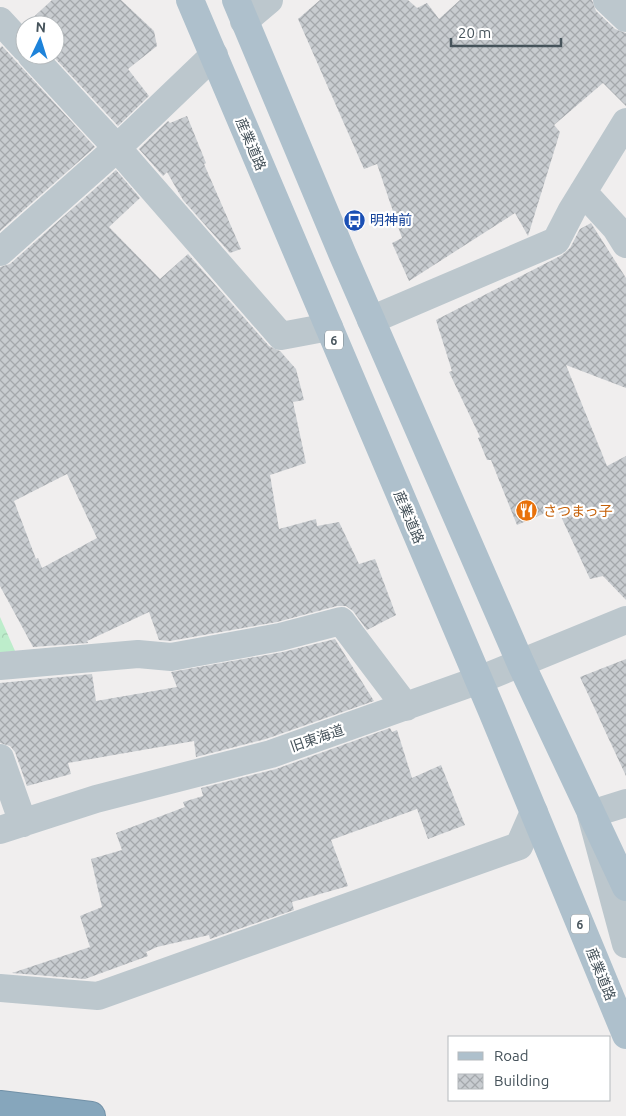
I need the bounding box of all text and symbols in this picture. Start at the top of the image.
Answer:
north arrow [15,15,65,65]
scale bar [451,15,561,47]
text: N [35,19,47,35]
text: 20 m [458,24,491,41]
street label: 産業道路 [233,115,269,173]
bus stop icon: 明神前 [342,208,366,232]
place label: 明神前 [370,212,412,228]
road number: 6 [325,330,343,350]
street label: 産業道路 [391,488,427,546]
restaurant icon: さつまっ子 [515,499,539,523]
place label: さつまっ子 [543,503,612,519]
street label: 旧東海道 [288,721,346,755]
road number: 6 [571,914,589,934]
street label: 産業道路 [583,945,619,1003]
legend [448,1036,611,1101]
text: Road [494,1047,529,1064]
text: Building [494,1072,549,1089]

